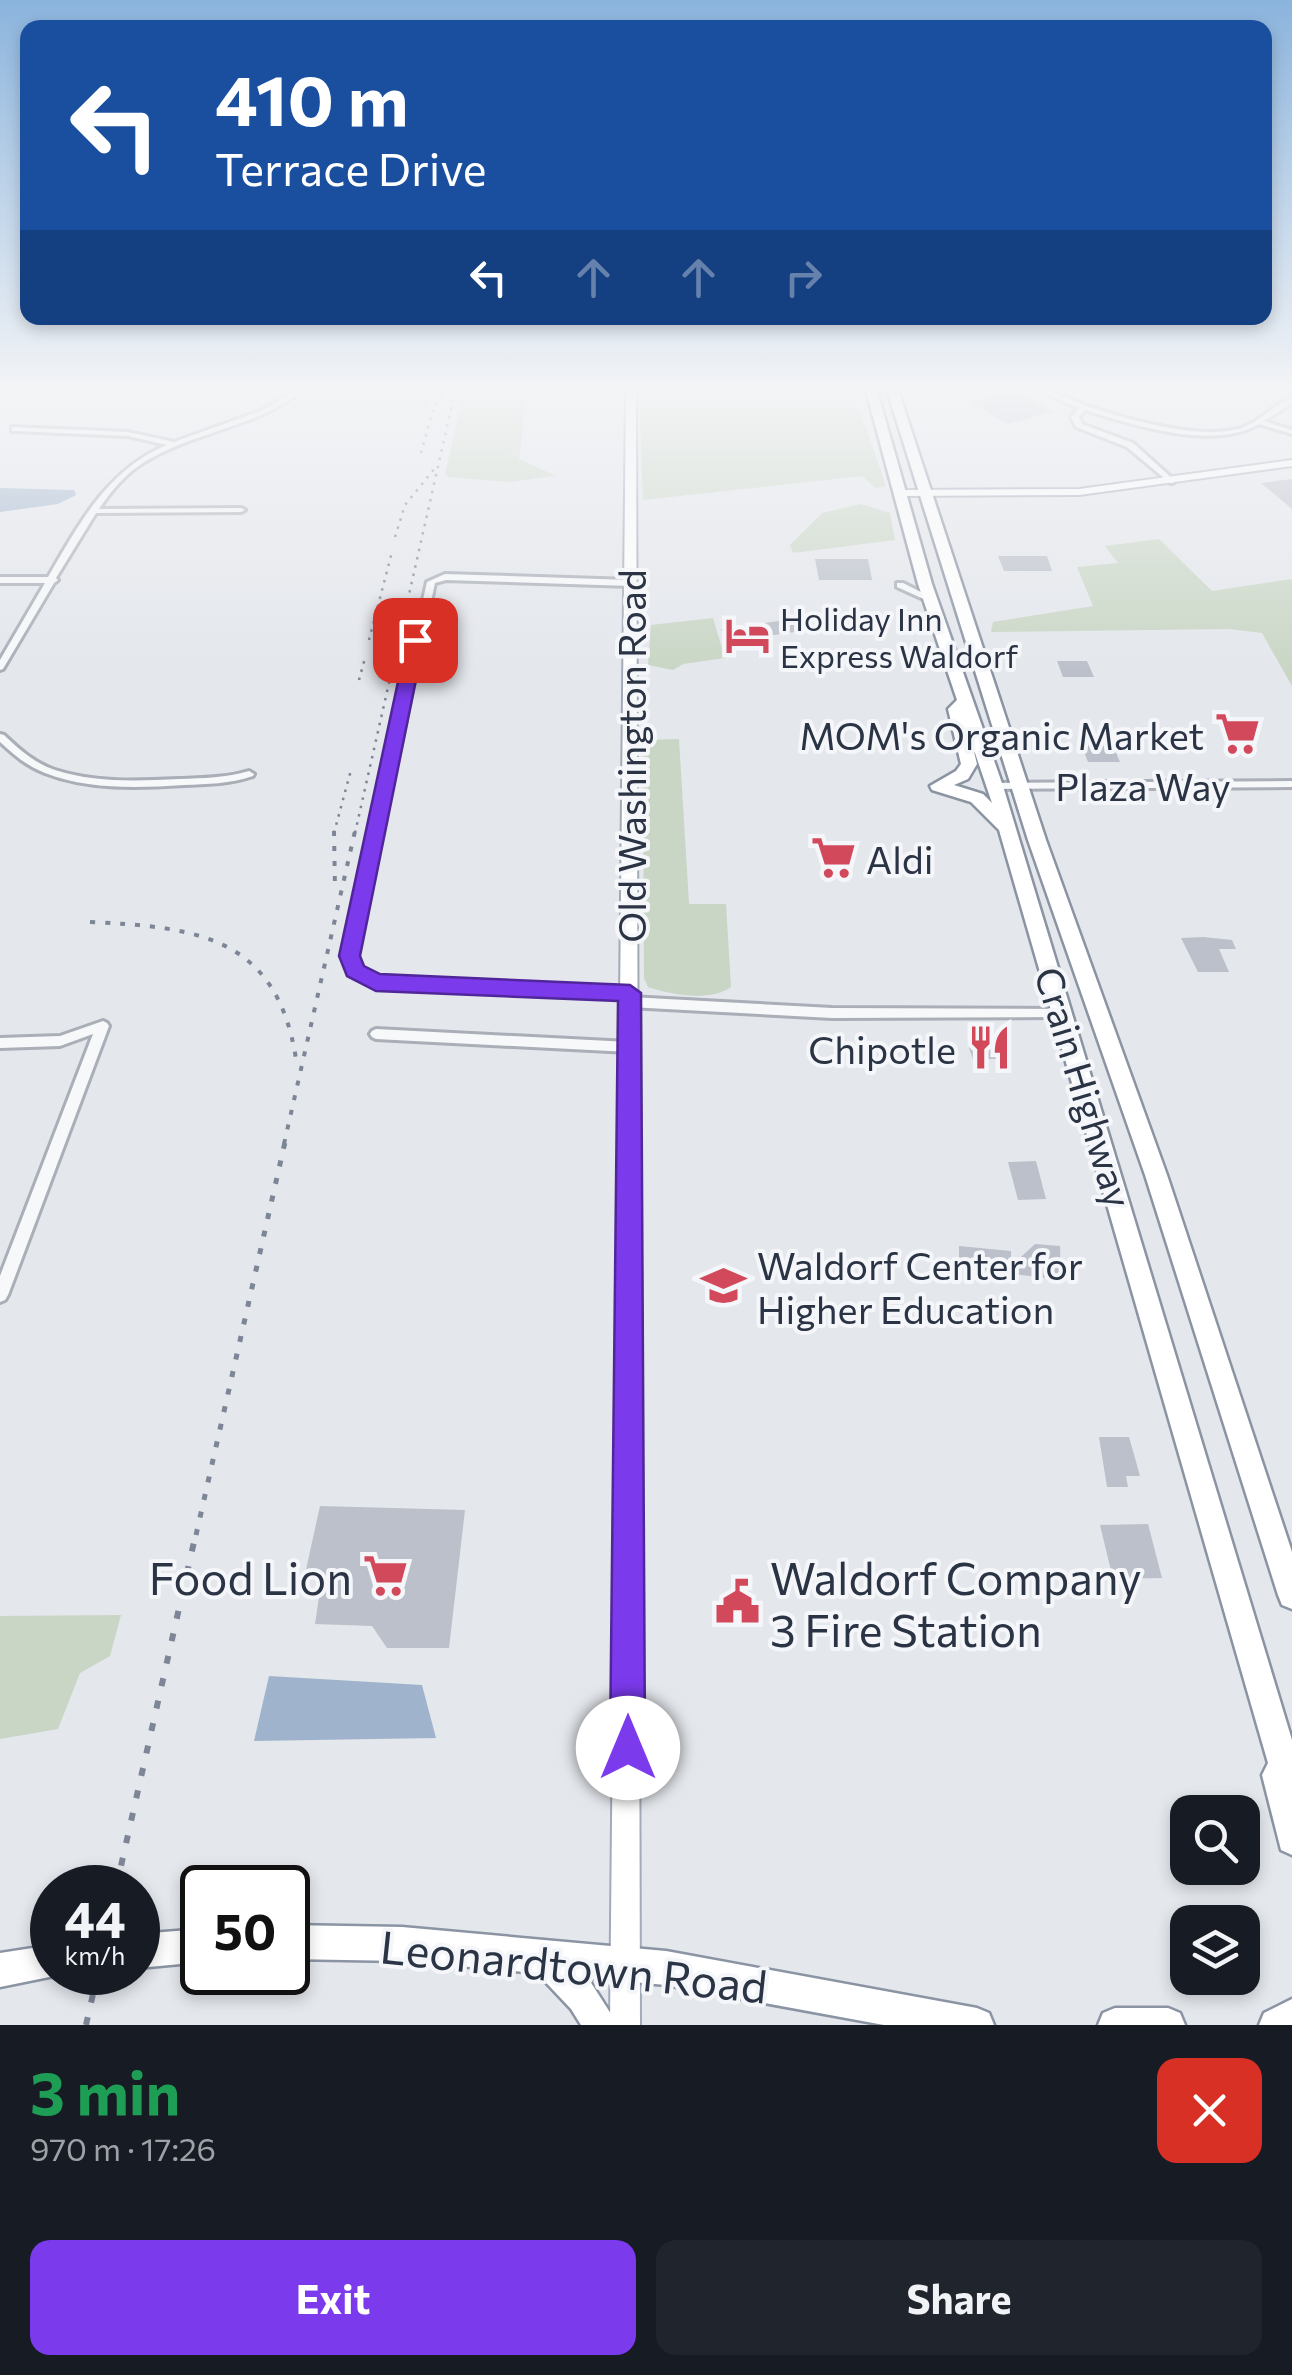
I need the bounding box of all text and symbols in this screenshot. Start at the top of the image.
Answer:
text: 410 m [215,55,408,140]
icon: left [50,60,180,190]
text: Terrace Drive [215,140,486,195]
icon: left [461,250,516,305]
icon: ahead [566,250,621,305]
icon: ahead [671,250,726,305]
icon: right [776,250,831,305]
street label: Old Washington Road [607,569,654,943]
pin [373,598,458,683]
place label: Holiday Inn Express Waldorf [780,598,1018,675]
hotel icon: Holiday Inn Express Waldorf [723,612,771,660]
icon: arrive [388,613,443,668]
supermarket icon: MOM's Organic Market [1213,710,1261,758]
place label: MOM's Organic Market [799,711,1204,758]
street label: Plaza Way [1055,762,1231,809]
supermarket icon: Aldi [809,834,857,882]
place label: Aldi [866,835,934,882]
street label: Crain Highway [1026,961,1144,1213]
restaurant icon: Chipotle [965,1024,1013,1072]
place label: Chipotle [808,1025,956,1072]
place label: Waldorf Center for Higher Education [757,1241,1083,1332]
school or university icon: Waldorf Center for Higher Education [700,1262,748,1310]
place label: Food Lion [149,1549,352,1604]
place label: Waldorf Company 3 Fire Station [770,1549,1141,1656]
supermarket icon: Food Lion [361,1552,409,1600]
public building icon: Waldorf Company 3 Fire Station [713,1578,761,1626]
position arrow [576,1696,680,1800]
map controls [1170,1795,1260,1995]
button: search [1170,1795,1260,1885]
speed limit sign: 50 [180,1865,310,1995]
text: 44 [64,1887,126,1948]
button: layers [1170,1905,1260,1995]
street label: Leonardtown Road [378,1917,770,2013]
text: km/h [65,1940,125,1970]
text: 3 min [30,2054,180,2127]
button: close [1157,2058,1262,2163]
text: 970 m · 17:26 [30,2128,216,2168]
button: Exit [30,2240,636,2355]
button: Share [656,2240,1262,2355]

